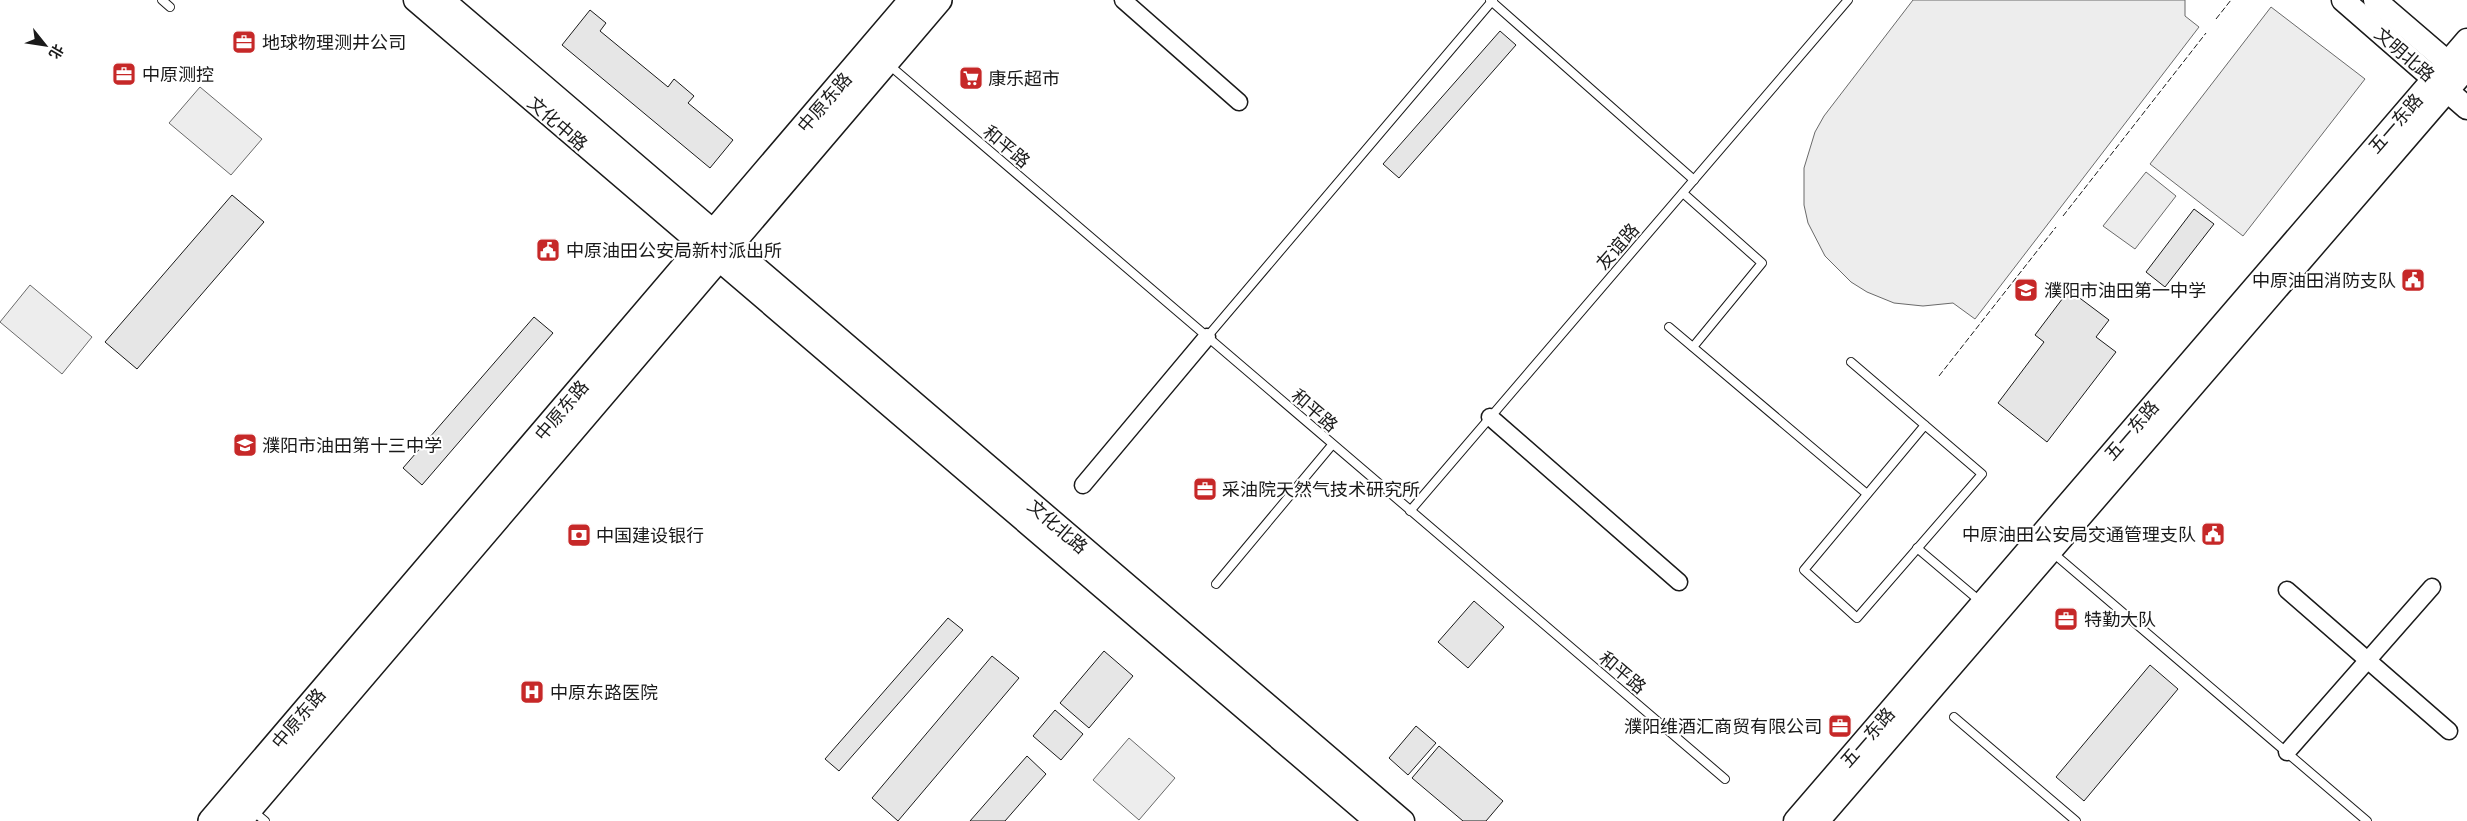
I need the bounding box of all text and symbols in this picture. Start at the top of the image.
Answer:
north arrow [20,20,70,70]
street label: 文明北路 [2371,22,2439,86]
office icon: 地球物理测井公司 [231,29,257,55]
place label: 地球物理测井公司 [262,31,406,53]
text: 北 [46,41,68,62]
office icon: 中原测控 [111,61,137,87]
place label: 中原测控 [142,63,214,85]
supermarket icon: 康乐超市 [958,65,984,91]
place label: 康乐超市 [988,67,1060,89]
street label: 中原东路 [792,68,856,136]
street label: 五一东路 [2363,89,2427,157]
street label: 文化中路 [524,91,592,155]
street label: 和平路 [979,120,1035,172]
street label: 友谊路 [1591,218,1643,274]
public building icon: 中原油田公安局新村派出所 [535,237,561,263]
place label: 中原油田公安局新村派出所 [566,239,782,261]
public building icon: 中原油田消防支队 [2400,267,2426,293]
place label: 中原油田消防支队 [2252,269,2396,291]
school or university icon: 濮阳市油田第一中学 [2013,277,2039,303]
place label: 濮阳市油田第一中学 [2044,279,2206,301]
street label: 中原东路 [529,375,593,445]
street label: 和平路 [1287,384,1343,436]
street label: 五一东路 [2099,396,2163,464]
school or university icon: 濮阳市油田第十三中学 [232,432,258,458]
place label: 濮阳市油田第十三中学 [262,434,442,456]
office icon: 采油院天然气技术研究所 [1192,476,1218,502]
place label: 采油院天然气技术研究所 [1222,478,1420,500]
street label: 文化北路 [1024,494,1092,558]
public building icon: 中原油田公安局交通管理支队 [2200,521,2226,547]
bank icon: 中国建设银行 [566,522,592,548]
place label: 中原油田公安局交通管理支队 [1962,523,2196,545]
place label: 中国建设银行 [596,524,704,546]
office icon: 特勤大队 [2053,606,2079,632]
place label: 特勤大队 [2084,608,2156,630]
street label: 和平路 [1595,646,1651,698]
hospital icon: 中原东路医院 [519,679,545,705]
place label: 中原东路医院 [550,681,658,703]
street label: 中原东路 [266,683,330,753]
street label: 五一东路 [1835,703,1899,771]
office icon: 濮阳维酒汇商贸有限公司 [1827,713,1853,739]
place label: 濮阳维酒汇商贸有限公司 [1624,715,1822,737]

